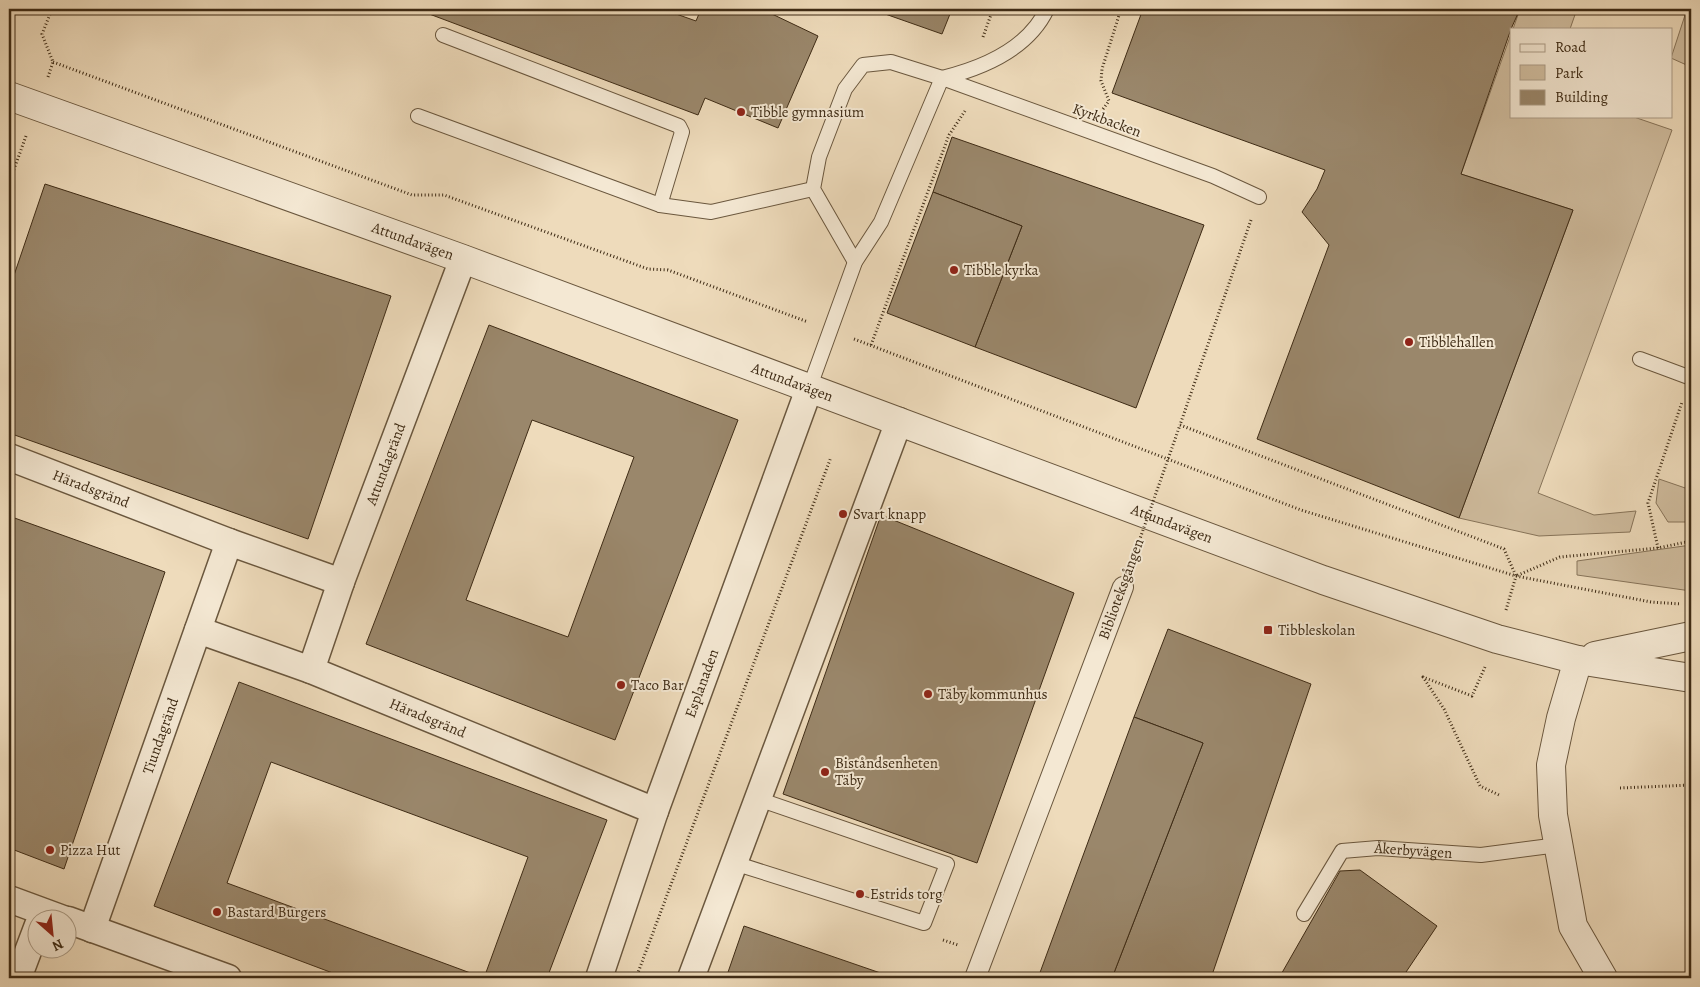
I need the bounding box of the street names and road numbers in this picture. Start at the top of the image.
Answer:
street label: Kyrkbacken [1070,98,1144,142]
street label: Attundavägen [368,217,456,265]
street label: Attundavägen [748,357,836,406]
street label: Attundagränd [361,419,411,509]
street label: Häradsgränd [50,465,133,513]
street label: Attundavägen [1127,499,1216,548]
street label: Biblioteksgången [1093,536,1149,642]
street label: Esplanaden [680,646,723,721]
street label: Häradsgränd [386,693,470,743]
street label: Tiundagränd [138,694,183,777]
street label: Åkerbyvägen [1373,838,1453,863]

